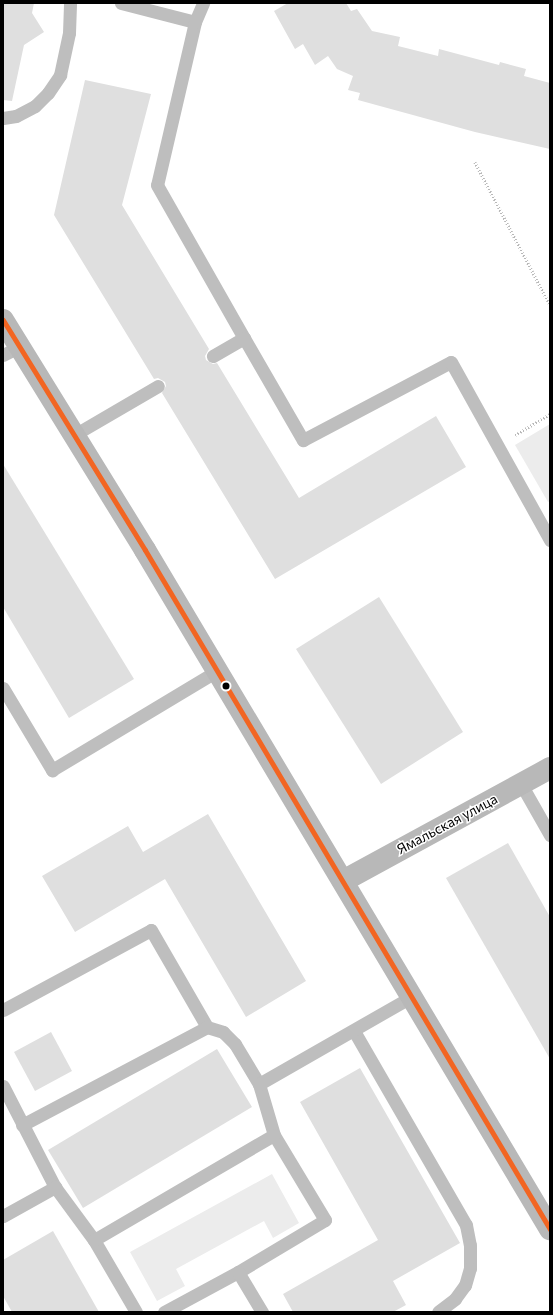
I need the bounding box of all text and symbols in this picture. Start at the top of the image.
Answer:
unlabelled marker [221,681,231,691]
street label: Ямальская улица [394,790,500,858]

